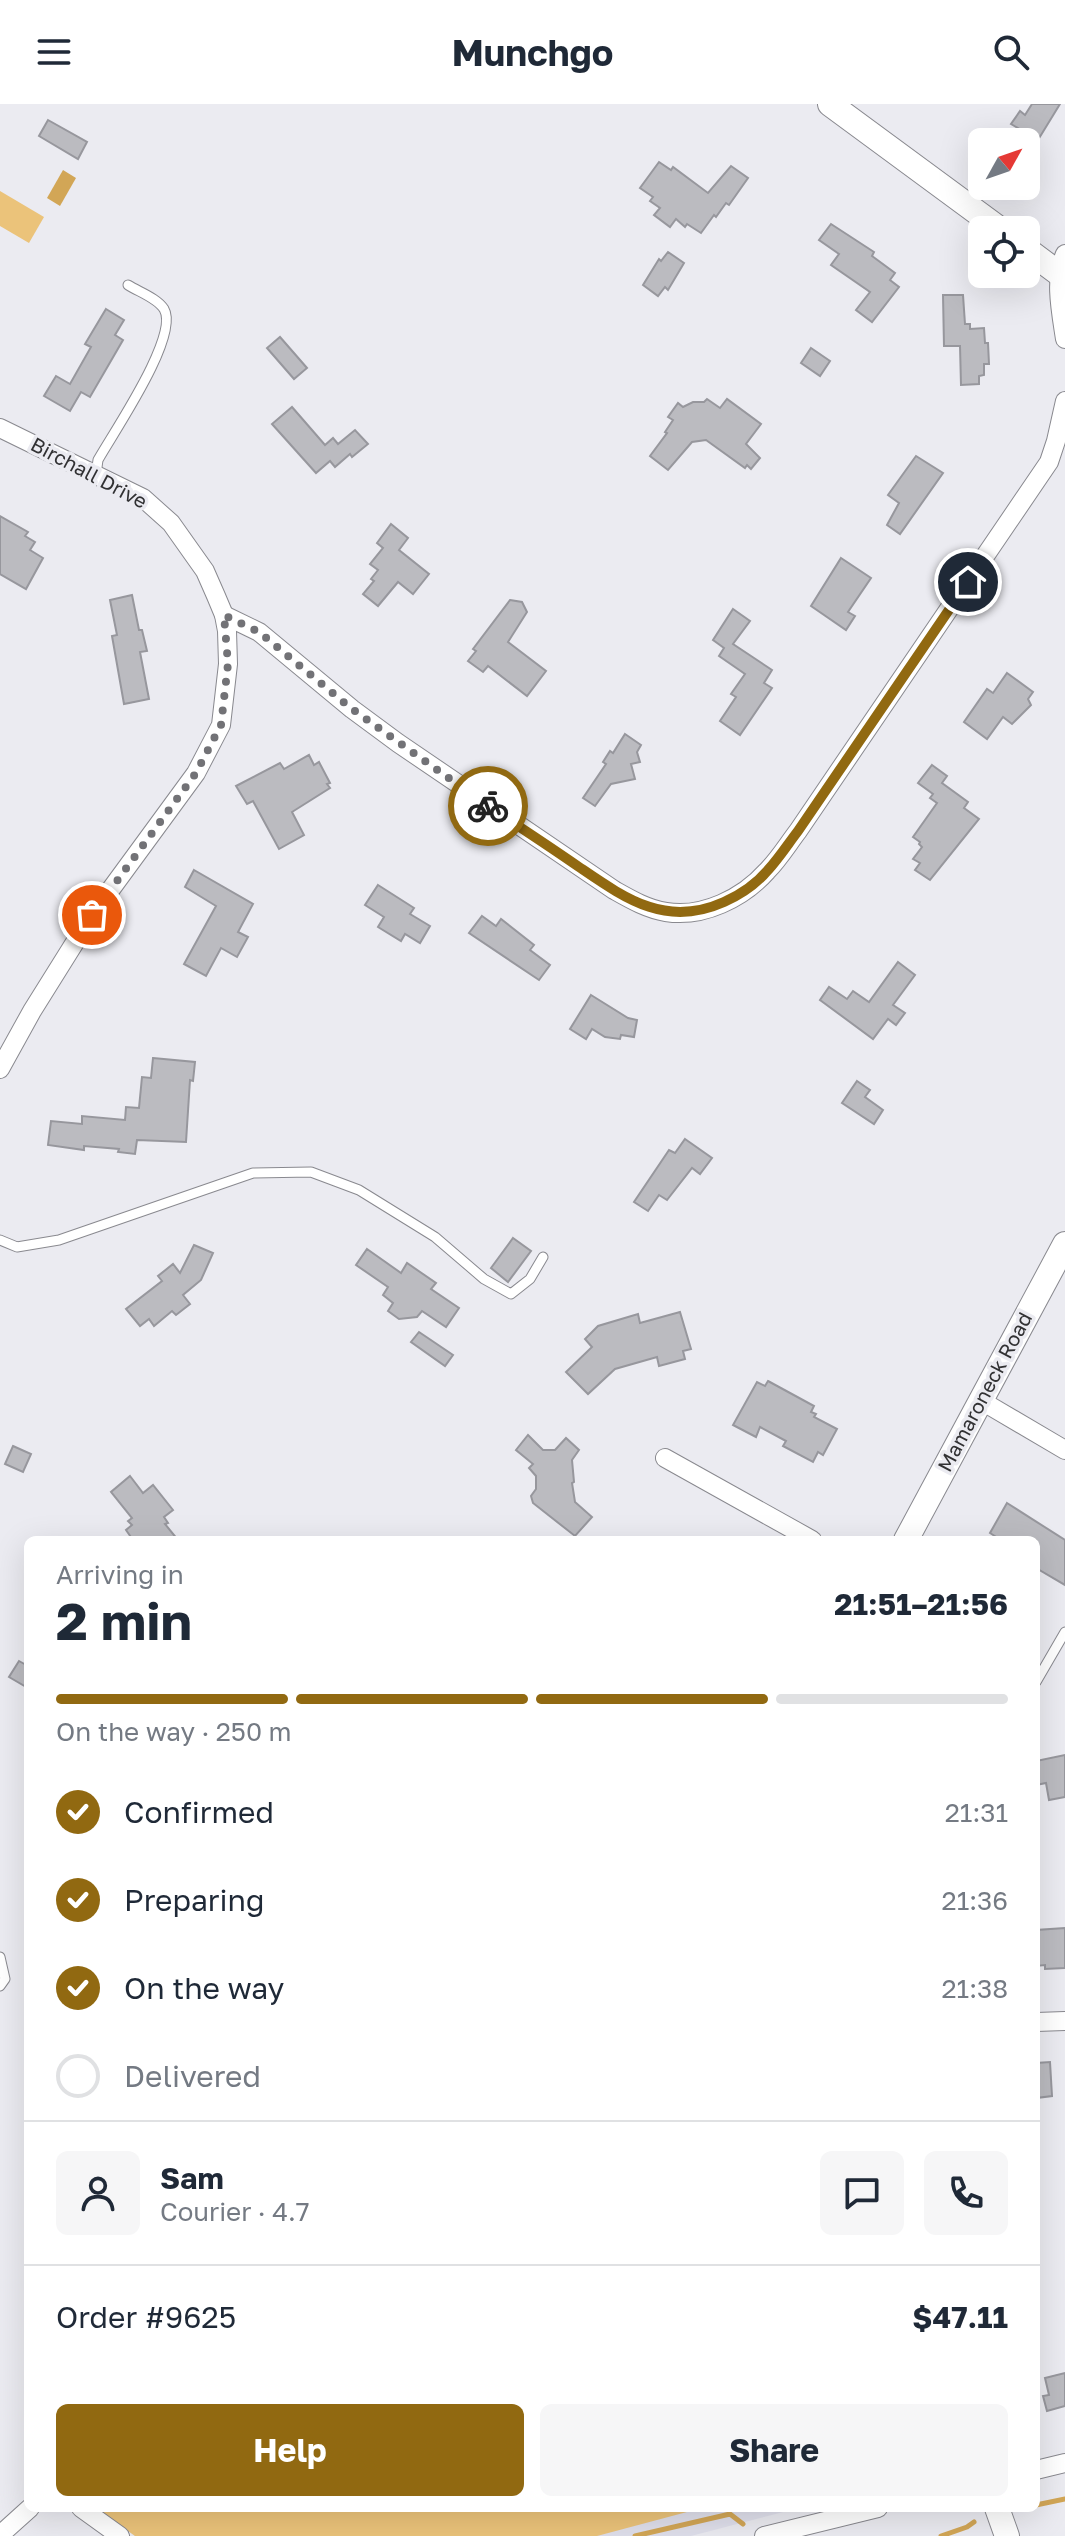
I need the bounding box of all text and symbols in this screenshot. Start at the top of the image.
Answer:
icon: menu [32,30,76,74]
icon: search [989,30,1033,74]
text: Munchgo [452,31,613,74]
north arrow [968,128,1040,200]
map controls [968,128,1040,288]
button: locate [968,216,1040,288]
street label: Birchall Drive [27,431,152,513]
pin [934,548,1002,616]
icon: home [946,560,990,604]
courier [448,766,528,846]
icon: bike [466,784,510,828]
pin [58,881,126,949]
icon: bag [70,893,114,937]
street label: Mamaroneck Road [932,1308,1036,1475]
text: Arriving in [56,1559,184,1590]
text: 21:51–21:56 [834,1586,1008,1622]
text: 2 min [56,1589,192,1651]
text: On the way · 250 m [56,1716,292,1747]
icon: check [56,1790,100,1834]
text: Confirmed [124,1794,274,1830]
text: 21:31 [945,1797,1008,1828]
icon: check [56,1878,100,1922]
text: Preparing [124,1882,265,1918]
text: 21:36 [942,1885,1008,1916]
icon: check [56,1966,100,2010]
text: On the way [124,1970,284,2006]
text: 21:38 [941,1973,1008,2004]
text: Delivered [124,2058,261,2094]
button: person [56,2151,140,2235]
button: chat [820,2151,904,2235]
button: phone [924,2151,1008,2235]
text: Sam [160,2160,224,2196]
text: Courier · 4.7 [160,2196,310,2227]
text: Order #9625 [56,2299,236,2335]
text: $47.11 [912,2299,1008,2335]
button: Help [56,2404,524,2496]
button: Share [540,2404,1008,2496]

